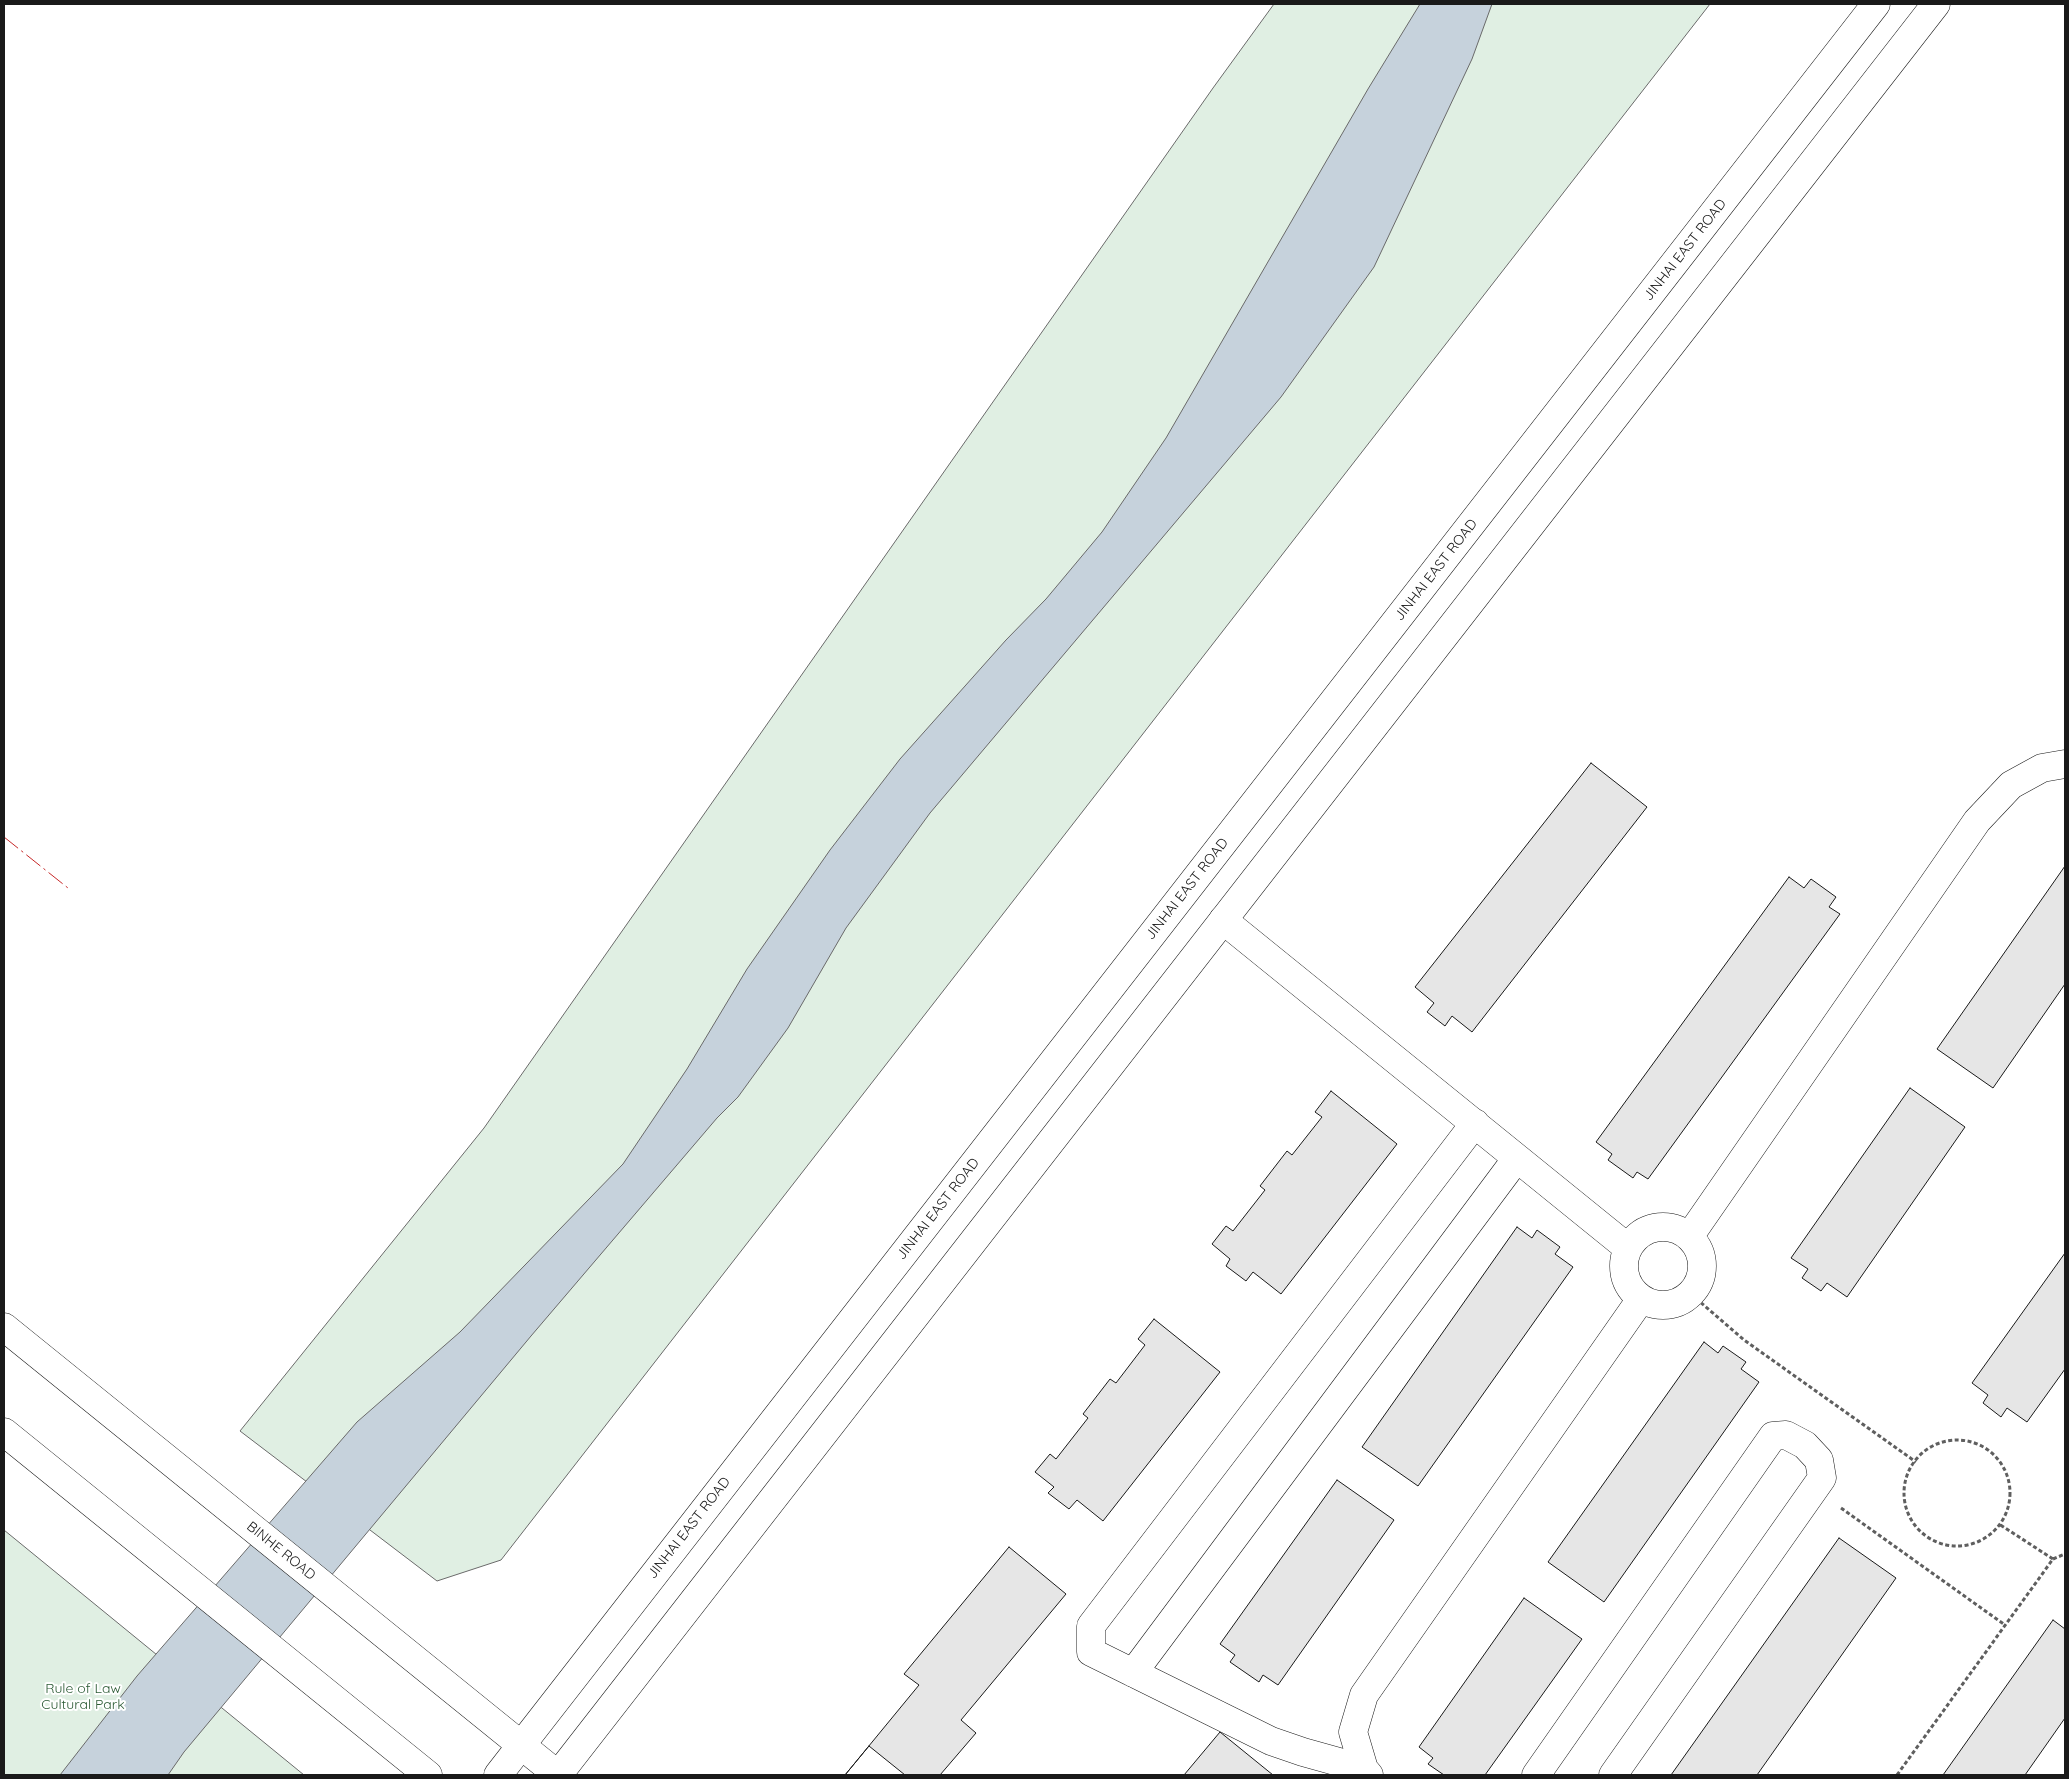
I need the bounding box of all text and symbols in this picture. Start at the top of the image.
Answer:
street label: JINHAI EAST ROAD [1640,196,1730,304]
street label: JINHAI EAST ROAD [1391,516,1481,624]
street label: JINHAI EAST ROAD [1142,835,1232,943]
street label: JINHAI EAST ROAD [893,1155,983,1263]
street label: JINHAI EAST ROAD [644,1474,734,1582]
street label: BINHE ROAD [243,1518,319,1584]
park label: Rule of Law Cultural Park [41,1681,125,1714]

